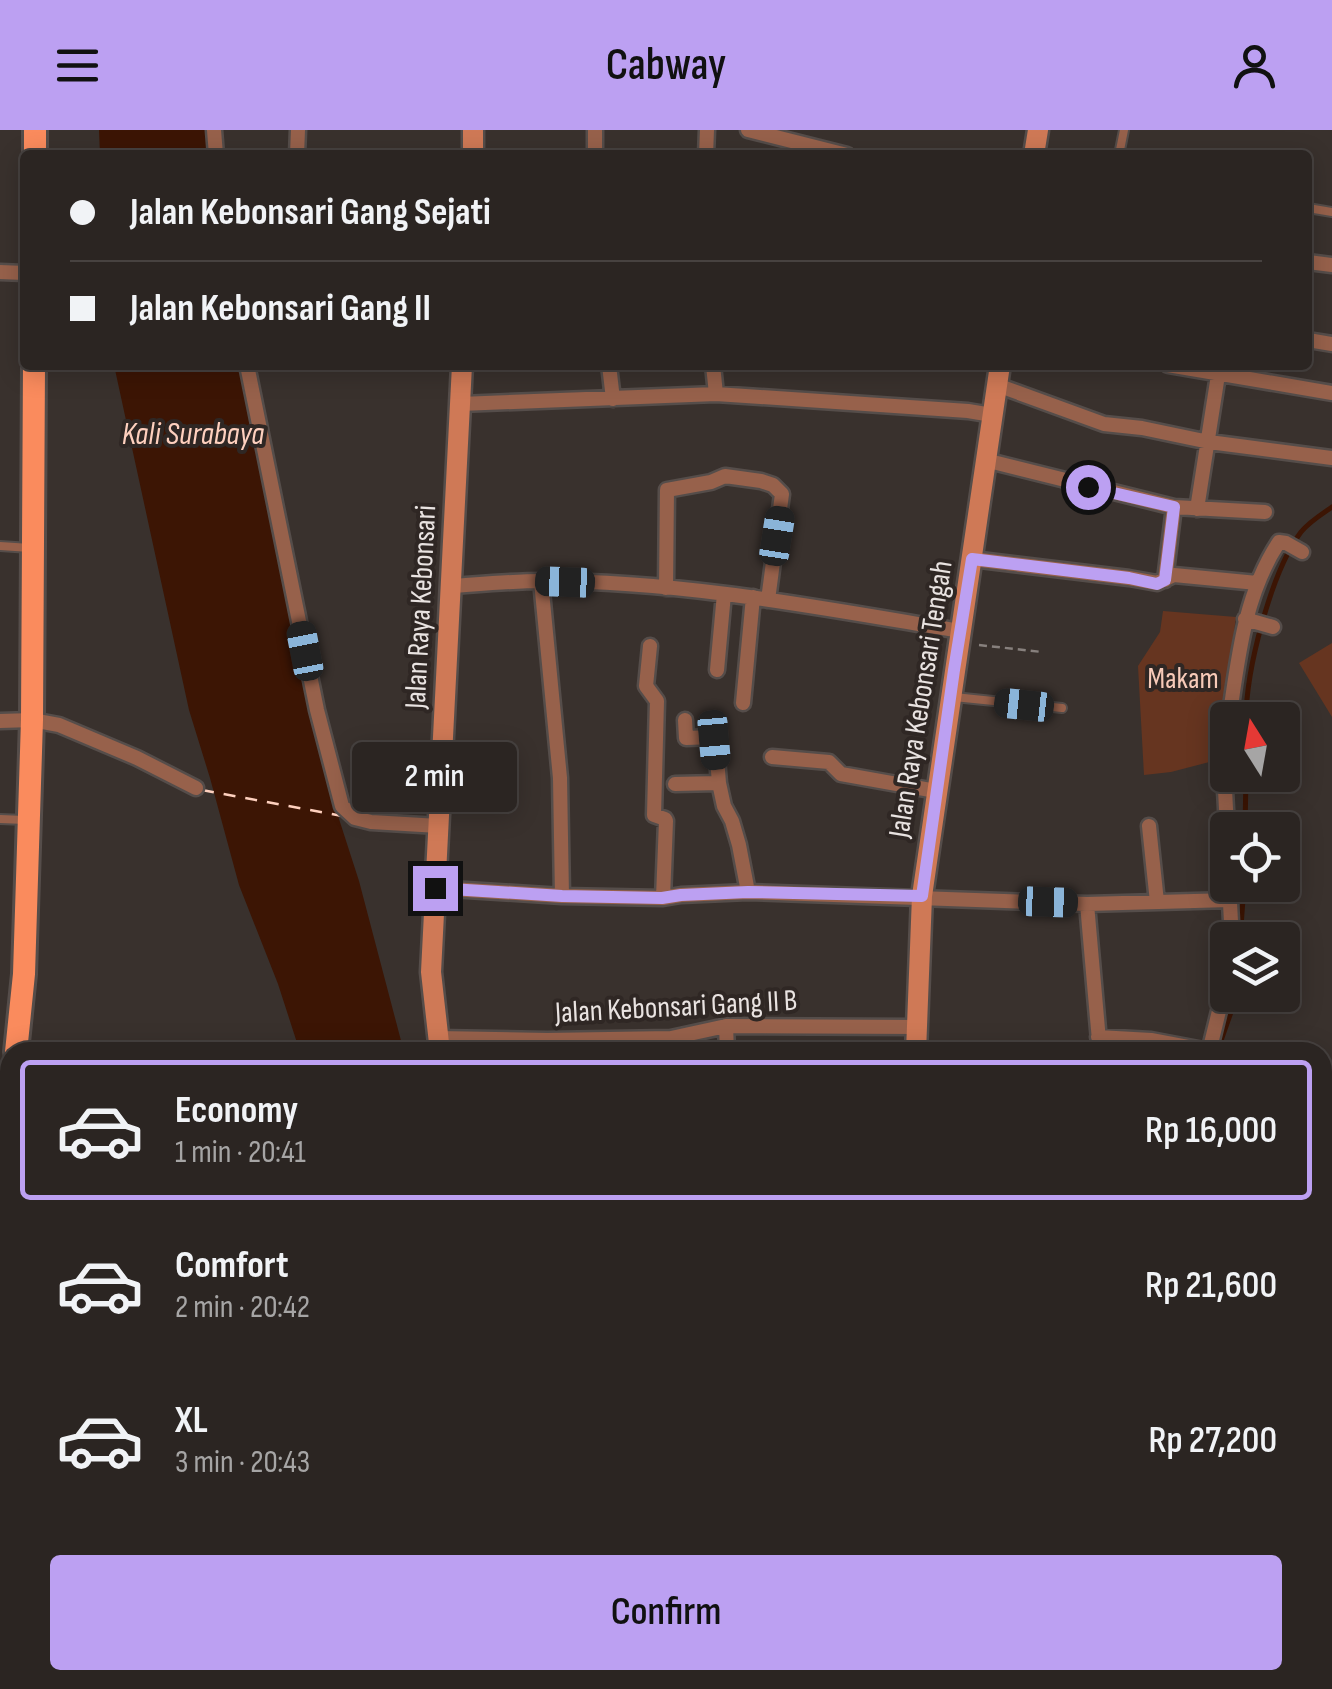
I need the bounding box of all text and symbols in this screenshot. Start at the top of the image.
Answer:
icon: menu [50,38,105,93]
text: Cabway [606,38,726,93]
icon: person [1227,38,1282,93]
text: Jalan Kebonsari Gang Sejati [130,190,491,235]
text: Jalan Kebonsari Gang II [130,286,431,331]
water label: Kali Surabaya [122,415,264,454]
route start [1066,465,1111,510]
street label: Jalan Raya Kebonsari [398,504,444,711]
car [757,504,797,568]
street label: Jalan Raya Kebonsari Tengah [881,558,961,841]
car [534,566,596,598]
car [285,619,325,683]
park label: Makam [1147,661,1219,697]
car [993,687,1055,723]
north arrow [1210,702,1300,792]
map controls [1210,702,1300,1012]
car [696,709,732,771]
callout: 2 min [352,743,518,813]
text: 2 min [405,757,464,796]
button: locate [1210,812,1300,902]
route end [413,866,458,911]
car [1017,886,1079,918]
button: layers [1210,922,1300,1012]
street label: Jalan Kebonsari Gang II B [553,983,798,1031]
icon: car [55,1085,145,1175]
text: Economy [175,1088,298,1133]
text: Rp 16,000 [1145,1108,1277,1153]
text: 1 min · 20:41 [175,1133,306,1172]
icon: car [55,1240,145,1330]
text: Comfort [175,1243,289,1288]
text: Rp 21,600 [1145,1263,1277,1308]
text: 2 min · 20:42 [175,1288,310,1327]
icon: car [55,1395,145,1485]
text: XL [175,1398,208,1443]
text: Rp 27,200 [1148,1418,1277,1463]
text: 3 min · 20:43 [175,1443,310,1482]
button: Confirm [50,1555,1282,1670]

